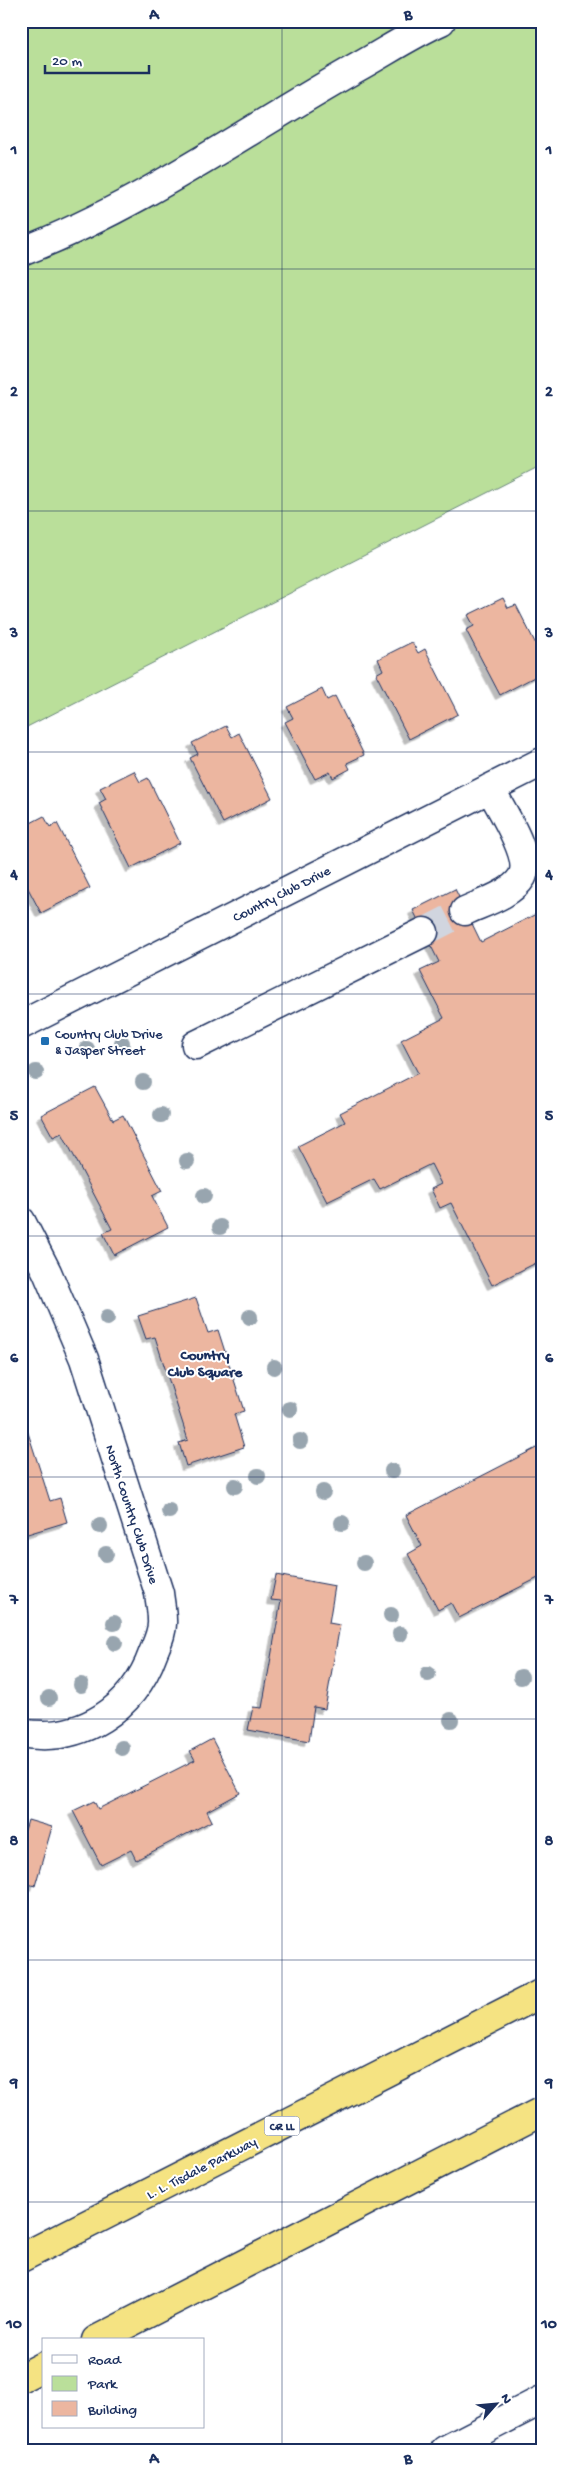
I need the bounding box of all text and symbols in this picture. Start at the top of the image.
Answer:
text: A [148,7,160,26]
text: B [403,7,413,26]
scale bar [45,42,149,74]
text: 20 m [52,53,82,71]
text: 1 [10,142,17,161]
text: 1 [545,142,552,161]
text: 2 [10,384,18,403]
text: 2 [545,384,553,403]
text: 3 [9,625,18,644]
text: 3 [544,625,553,644]
street label: Country Club Drive [230,863,335,927]
text: 4 [9,867,18,886]
text: 4 [544,867,553,886]
place label: Country Club Drive & Jasper Street [55,1027,163,1060]
marker: Country Club Drive & Jasper Street [39,1035,51,1047]
text: 5 [10,1108,19,1127]
text: 5 [545,1108,554,1127]
district label: Country Club Square [167,1347,243,1382]
text: 6 [10,1350,19,1369]
text: 6 [545,1350,554,1369]
street label: North Country Club Drive [100,1443,161,1587]
text: 7 [9,1592,19,1611]
text: 7 [544,1592,554,1611]
text: 8 [10,1833,19,1852]
text: 8 [545,1833,554,1852]
text: 9 [9,2075,18,2094]
text: 9 [544,2075,553,2094]
road number: CR LL [264,2116,300,2136]
street label: L. L. Tisdale Parkway [144,2134,260,2204]
text: 10 [5,2316,22,2335]
text: 10 [540,2316,557,2335]
legend [42,2338,205,2428]
text: Road [88,2352,122,2370]
text: Park [87,2376,118,2394]
north arrow [470,2378,520,2428]
text: N [496,2391,515,2407]
text: Building [87,2402,137,2420]
text: A [148,2451,160,2470]
text: B [403,2451,413,2470]

